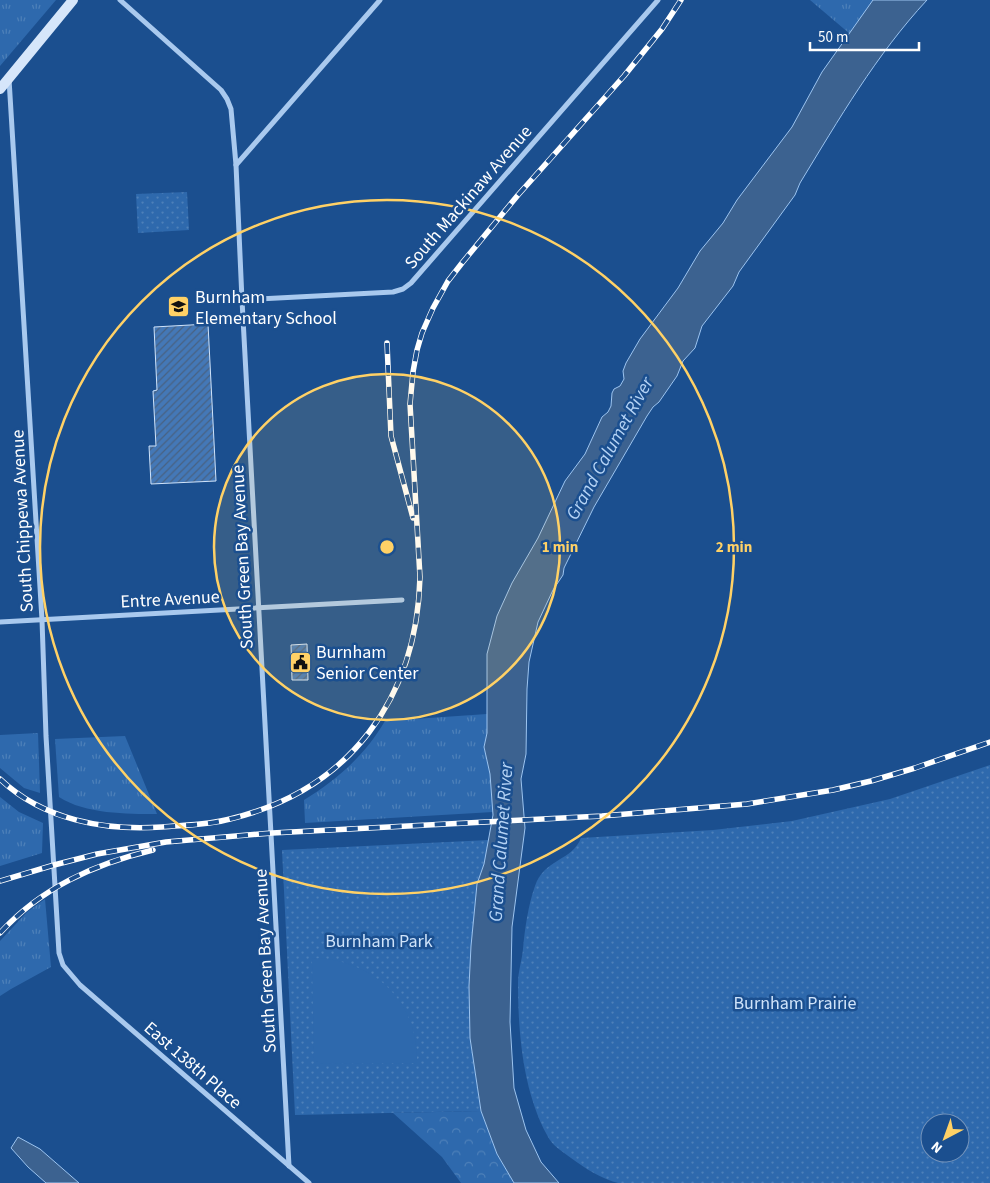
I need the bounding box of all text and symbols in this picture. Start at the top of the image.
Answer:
scale bar [810,20,919,52]
text: 50 m [818,27,848,48]
street label: South Mackinaw Avenue [399,120,538,275]
place label: Burnham Elementary School [195,285,337,331]
school or university icon: Burnham Elementary School [167,295,191,319]
water label: Grand Calumet River [560,371,662,525]
street label: South Chippewa Avenue [5,429,40,613]
street label: South Green Bay Avenue [225,464,260,650]
text: 1 min [542,537,578,558]
text: 2 min [716,537,752,558]
centre of rings [378,538,396,556]
street label: Entre Avenue [120,584,220,615]
place label: Burnham Senior Center [316,640,419,686]
public building icon: Burnham Senior Center [288,650,312,674]
water label: Grand Calumet River [482,760,521,923]
street label: South Green Bay Avenue [248,868,283,1054]
park label: Burnham Park [325,929,433,954]
park label: Burnham Prairie [734,991,857,1016]
street label: East 138th Place [138,1016,247,1115]
north arrow [920,1113,970,1163]
text: N [927,1136,947,1158]

